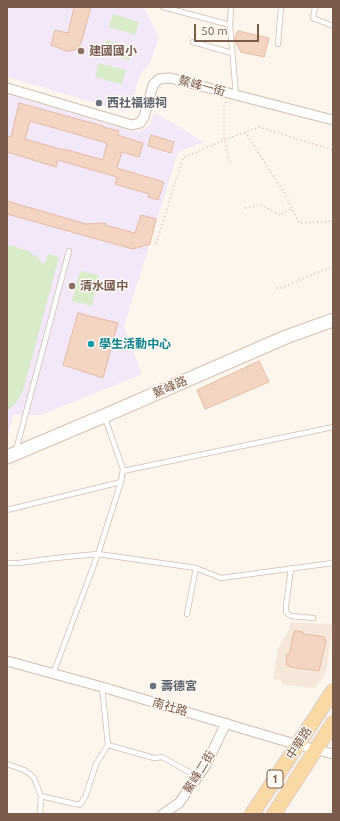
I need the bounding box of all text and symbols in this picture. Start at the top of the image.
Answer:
scale bar [196,16,261,42]
text: 50 m [201,24,228,37]
place label: 建國國小 [89,44,137,58]
marker: 建國國小 [76,46,86,56]
street label: 鰲峰一街 [177,73,227,99]
place label: 西社福德祠 [107,96,167,110]
marker: 西社福德祠 [94,98,104,108]
place label: 清水國中 [80,279,128,293]
marker: 清水國中 [67,281,77,291]
place label: 學生活動中心 [99,337,171,351]
marker: 學生活動中心 [86,339,96,349]
street label: 鰲峰路 [151,373,189,401]
place label: 壽德宮 [161,679,197,693]
marker: 壽德宮 [148,681,158,691]
street label: 南社路 [151,695,189,719]
street label: 中華路 [283,724,315,762]
street label: 鰲峰二街 [180,748,218,796]
road number: 1 [267,770,283,788]

